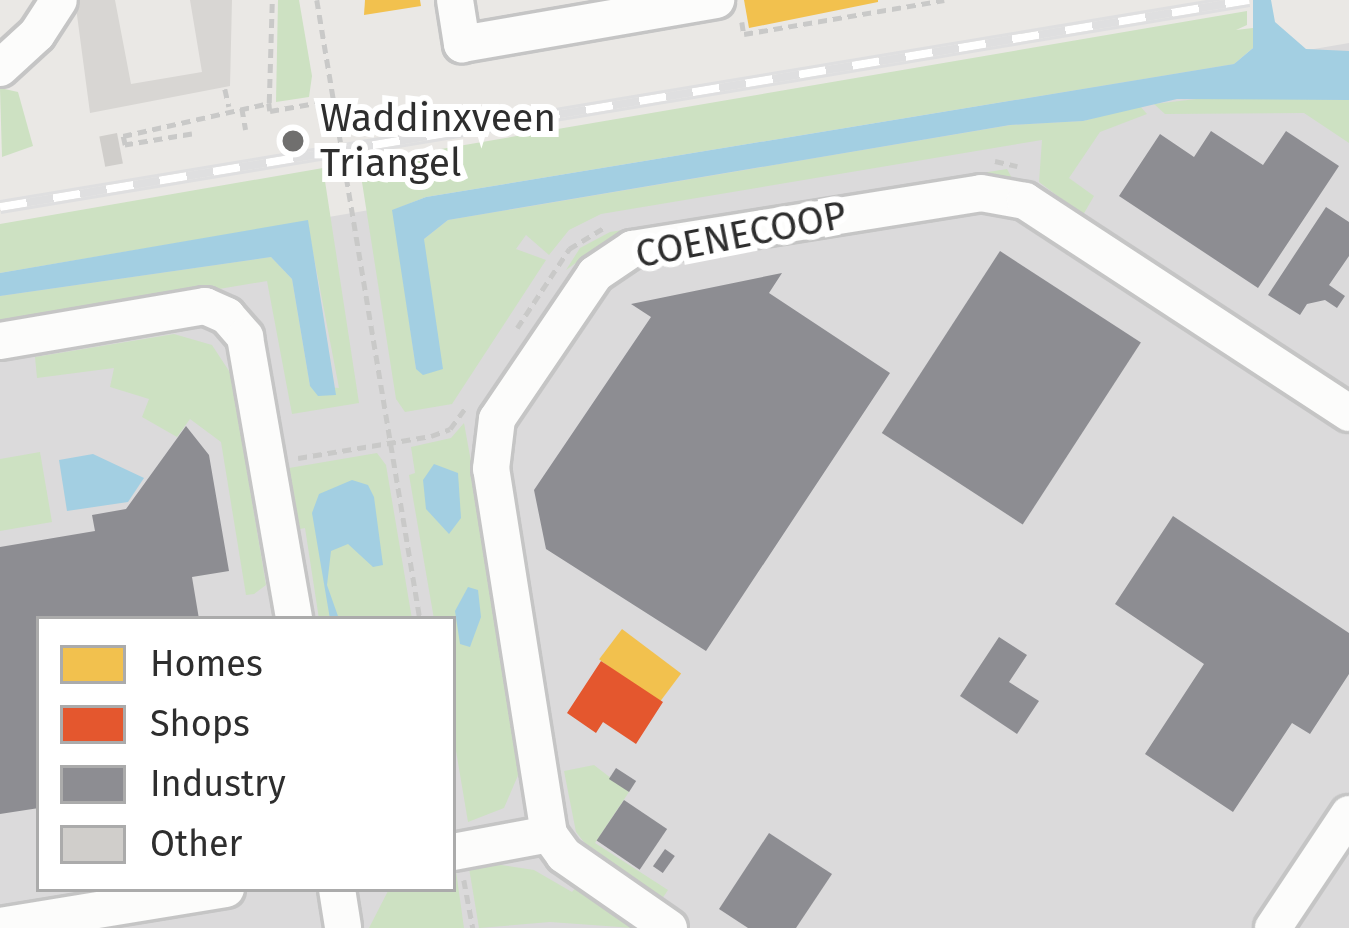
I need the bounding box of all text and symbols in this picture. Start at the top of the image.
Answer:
place label: Waddinxveen Triangel [320,96,556,187]
marker: Waddinxveen Triangel [277,125,309,157]
street label: COENECOOP [632,192,850,278]
legend [36,616,456,892]
text: Homes [150,642,263,686]
text: Shops [150,702,250,746]
text: Industry [150,762,286,806]
text: Other [150,822,243,866]

